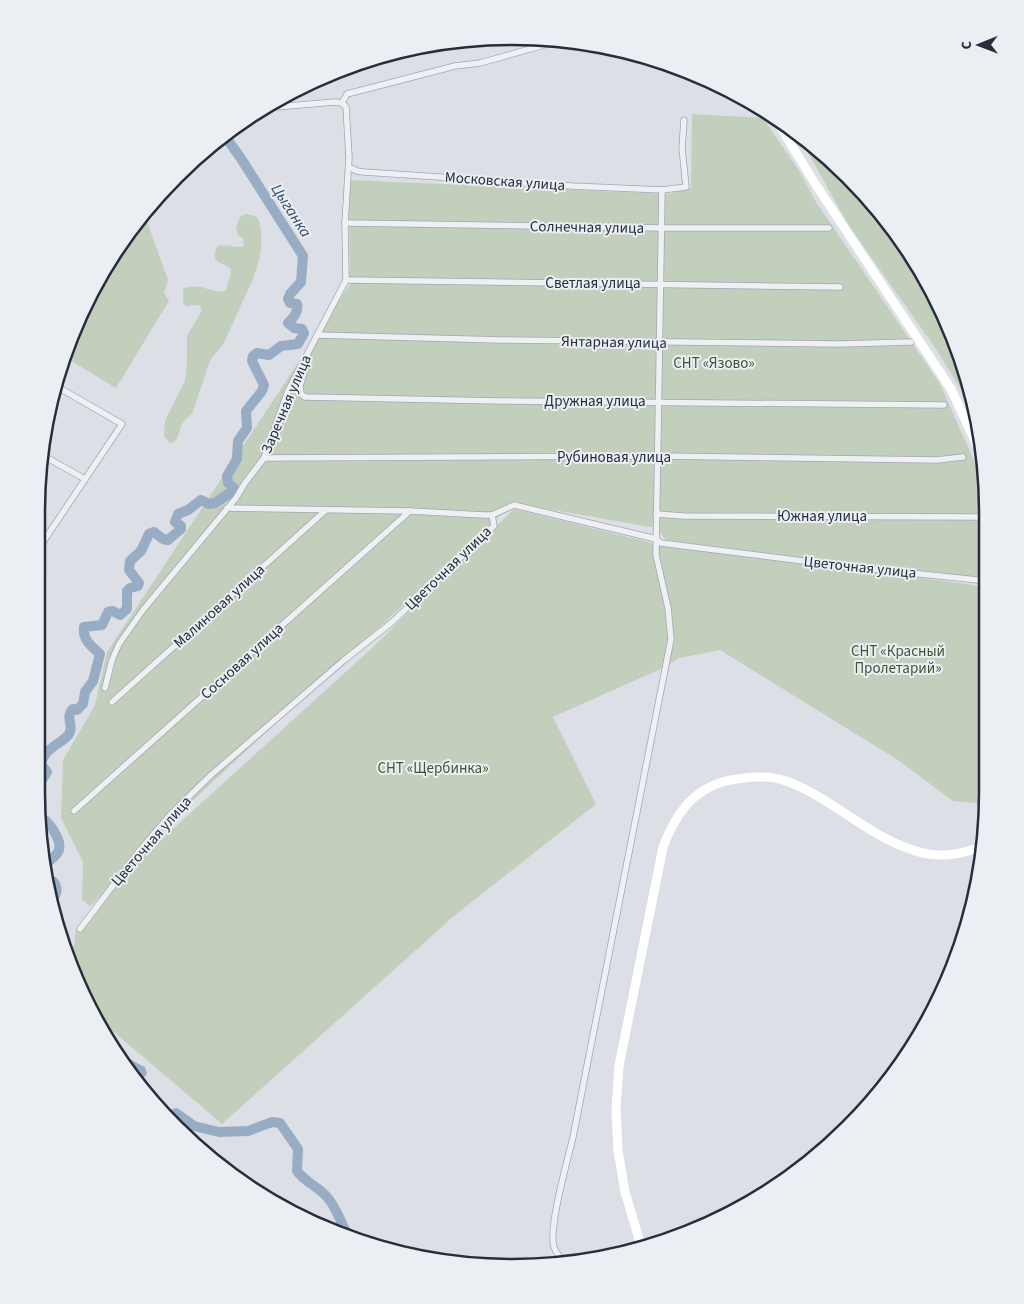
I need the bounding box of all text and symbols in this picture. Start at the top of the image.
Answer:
north arrow [954,20,1004,70]
text: С [957,41,977,49]
street label: Московская улица [444,167,566,196]
water label: Цыганка [266,179,317,242]
street label: Солнечная улица [530,216,644,239]
street label: Светлая улица [545,273,641,294]
street label: Янтарная улица [561,331,667,354]
street label: Заречная улица [256,352,317,457]
park label: СНТ «Язово» [673,353,755,374]
street label: Дружная улица [544,391,646,412]
street label: Рубиновая улица [557,447,671,468]
street label: Южная улица [777,506,867,527]
street label: Цветочная улица [400,521,496,615]
street label: Цветочная улица [803,551,917,584]
street label: Малиновая улица [169,560,270,653]
street label: Сосновая улица [196,618,288,704]
park label: СНТ «Красный Пролетарий» [851,641,945,679]
park label: СНТ «Щербинка» [377,758,489,779]
street label: Цветочная улица [106,792,196,891]

